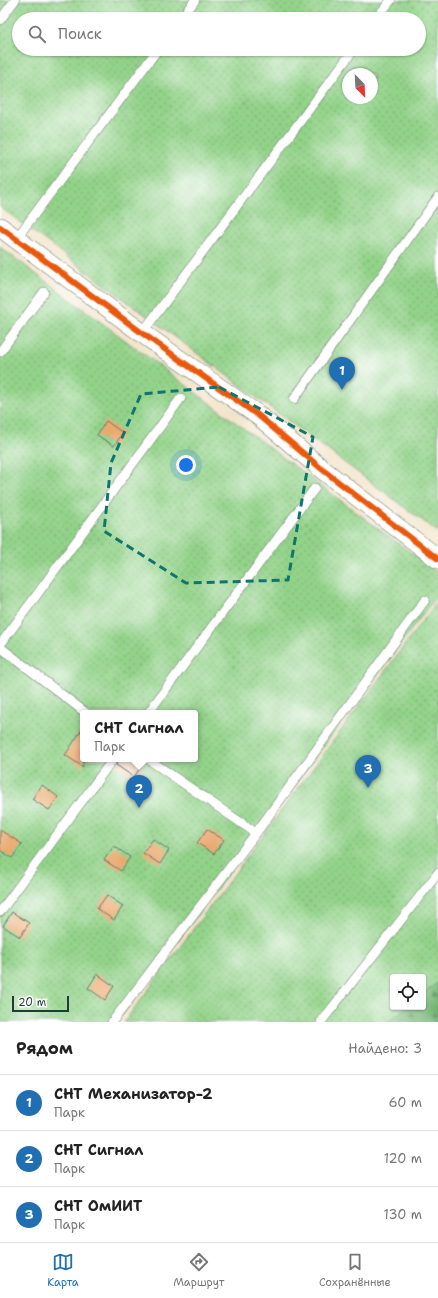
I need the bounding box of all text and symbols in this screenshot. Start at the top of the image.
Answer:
search box [12,12,426,56]
icon: search [26,23,48,45]
text: Поиск [58,24,102,44]
north arrow [342,68,378,104]
pin: 1 [329,357,355,390]
your location [176,455,196,475]
popup [80,710,198,762]
text: СНТ Сигнал [94,718,184,738]
text: Парк [94,738,125,755]
pin: 3 [355,755,381,788]
pin: 2 [126,775,152,808]
map controls [390,974,426,1010]
button: locate [390,974,426,1010]
scale bar [12,994,69,1013]
text: 20 m [18,995,46,1010]
text: Рядом [16,1037,73,1059]
text: Найдено: 3 [348,1040,422,1057]
text: СНТ Механизатор-2 [54,1084,212,1104]
text: 1 [26,1094,32,1111]
text: 60 m [389,1094,422,1111]
text: Парк [54,1104,85,1121]
text: СНТ Сигнал [54,1140,143,1160]
text: 2 [24,1150,34,1167]
text: 120 m [384,1150,422,1167]
text: Парк [54,1160,85,1177]
text: СНТ ОмИИТ [54,1196,142,1216]
text: 3 [24,1206,34,1223]
text: 130 m [384,1206,422,1223]
text: Парк [54,1216,85,1233]
tab: Карта [47,1251,79,1290]
tab: Маршрут [173,1251,224,1290]
tab: Сохранённые [319,1251,391,1290]

